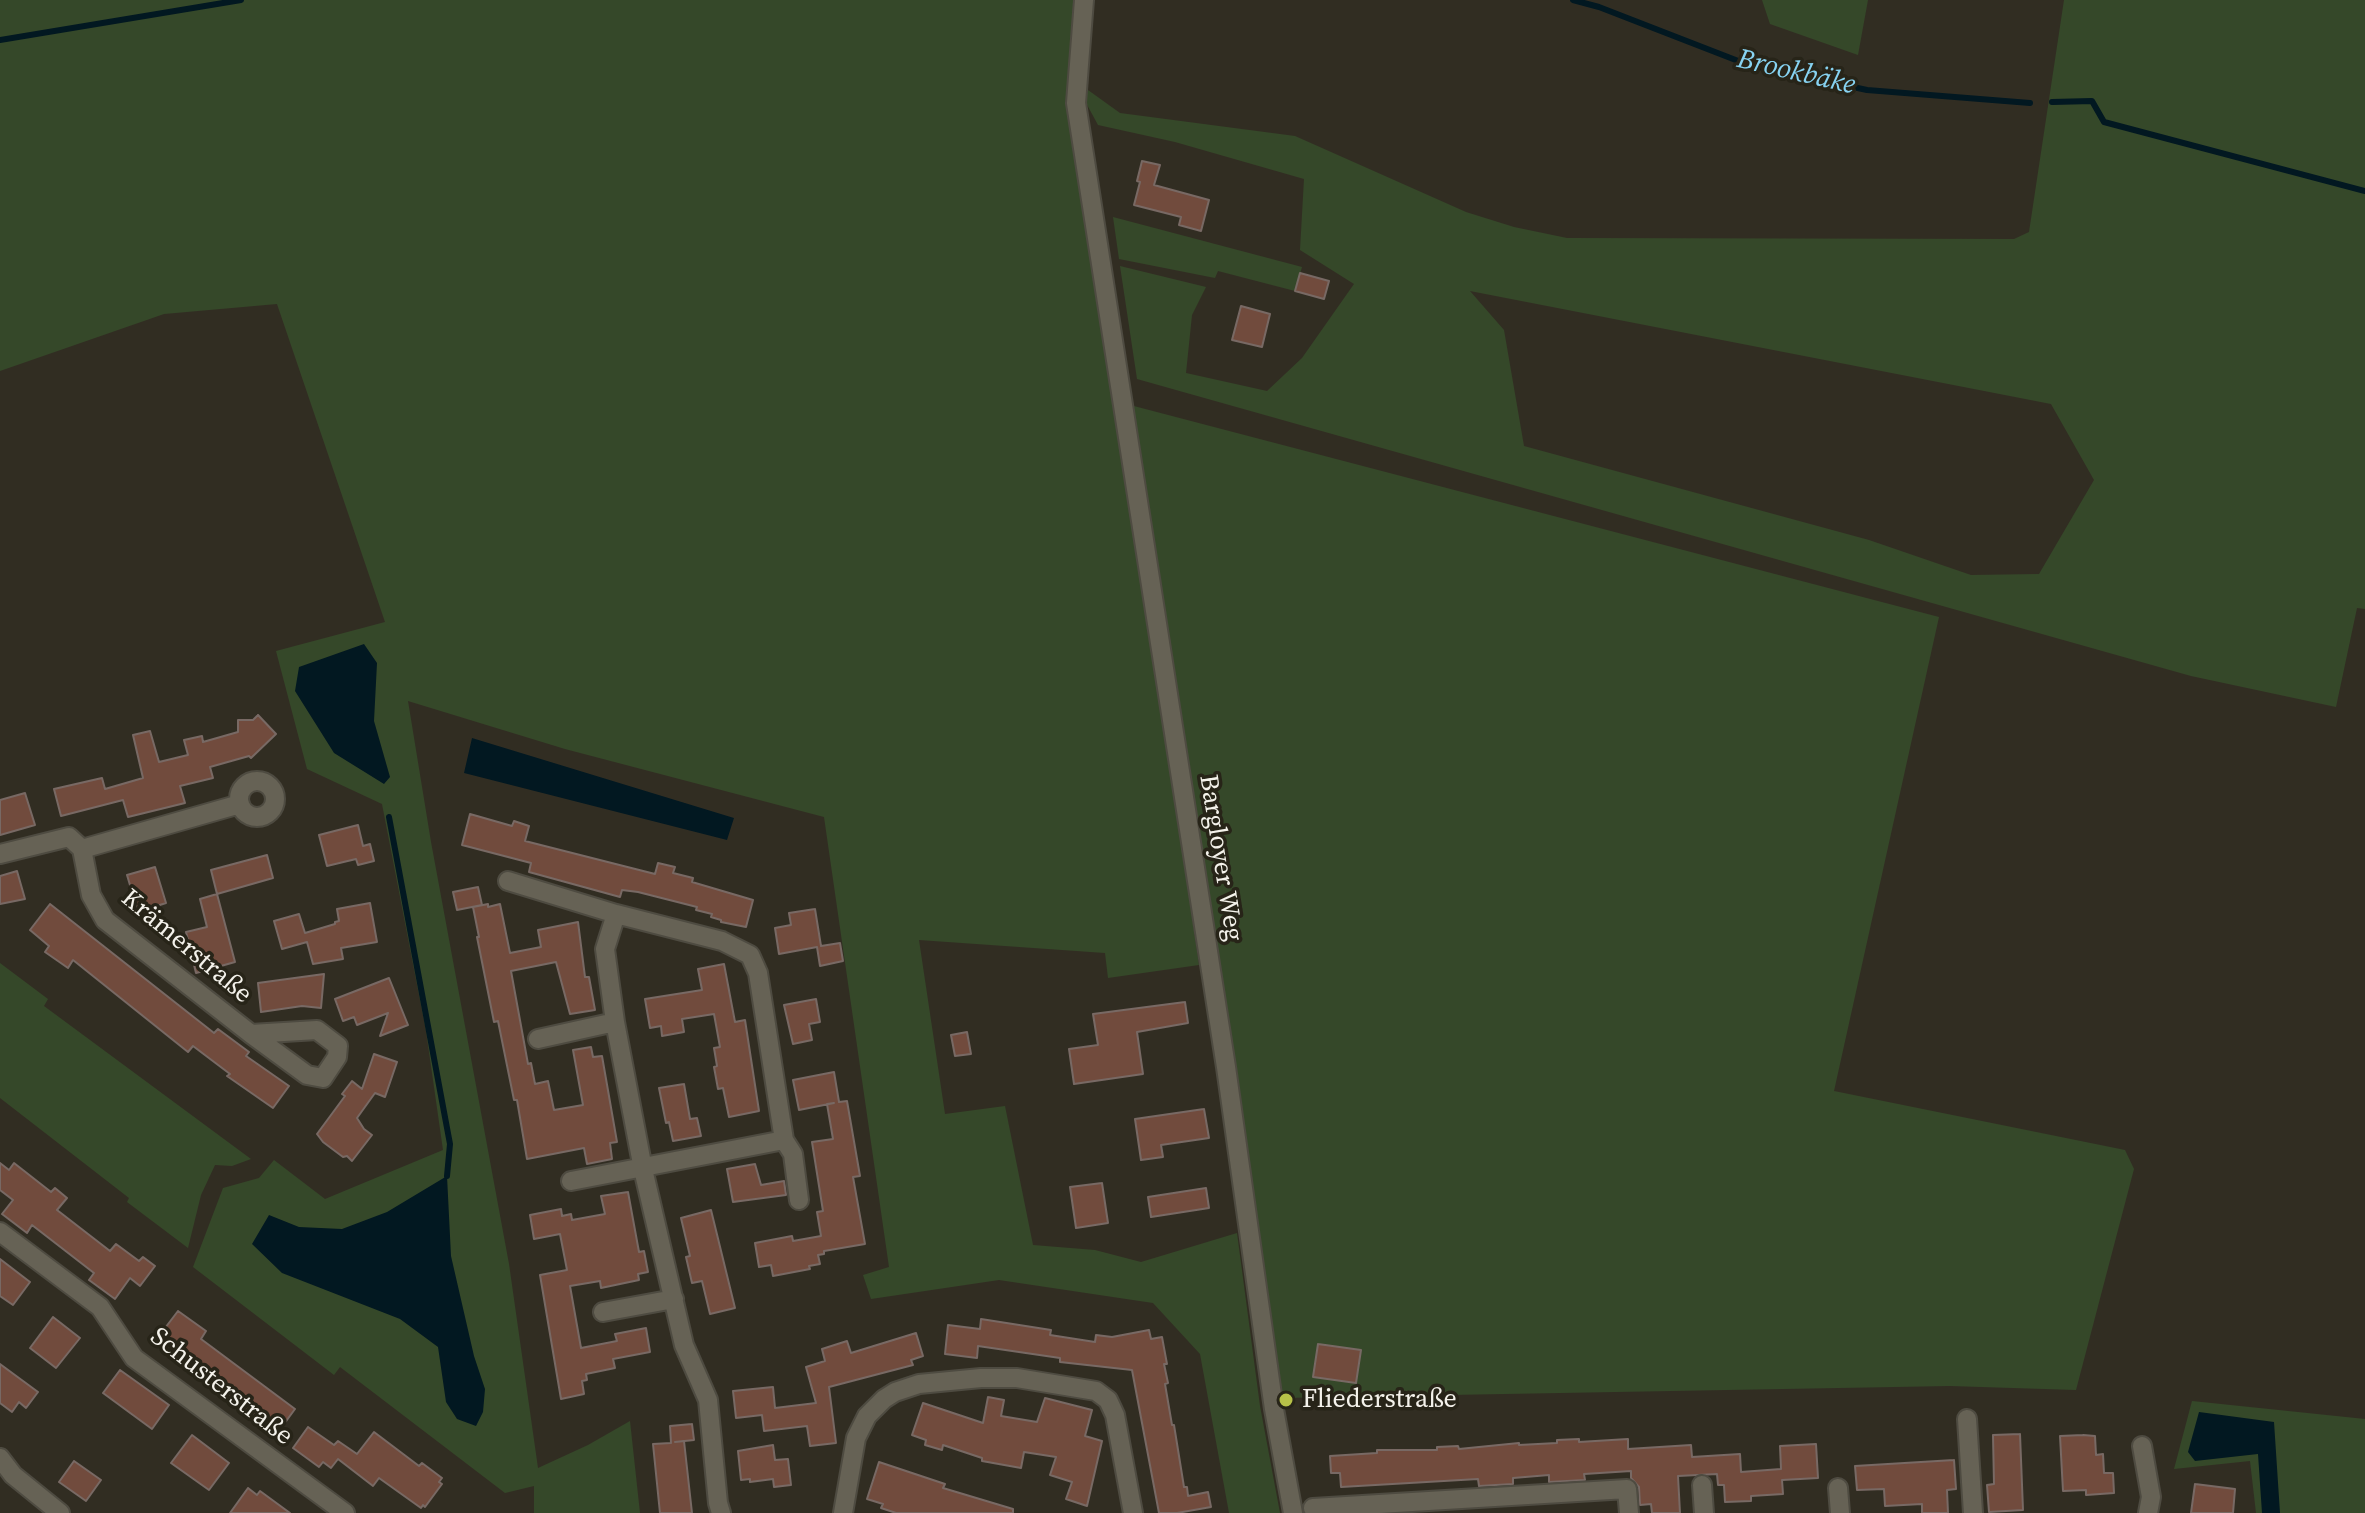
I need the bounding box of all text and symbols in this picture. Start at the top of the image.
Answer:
water label: Brookbäke [1734,43,1858,103]
street label: Bargloyer Weg [1191,773,1249,943]
street label: Krämerstraße [114,883,258,1011]
street label: Schusterstraße [143,1322,299,1452]
place label: Fliederstraße [1302,1384,1457,1416]
marker: Fliederstraße [1277,1391,1295,1409]

